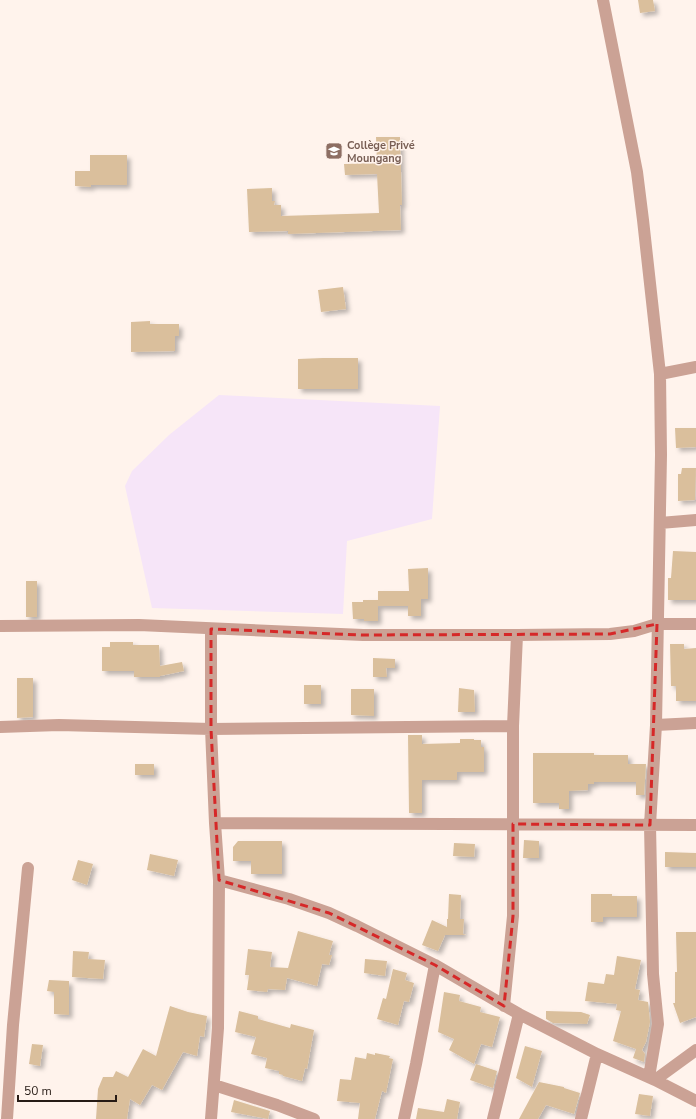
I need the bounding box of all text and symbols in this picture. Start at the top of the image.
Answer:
place label: Collège Privé Moungang [347,138,415,166]
school or university icon: Collège Privé Moungang [324,141,344,161]
scale bar [18,1077,116,1103]
text: 50 m [24,1083,52,1099]

